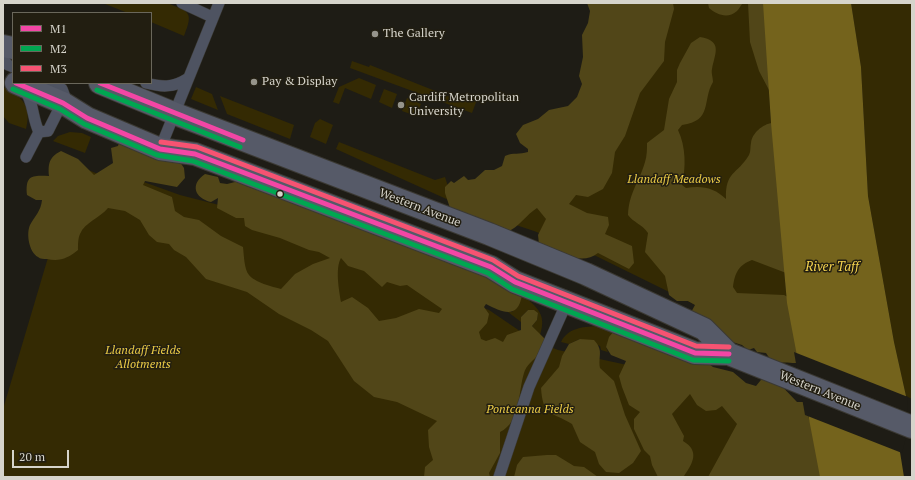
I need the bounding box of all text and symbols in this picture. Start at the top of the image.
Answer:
legend [12,12,152,84]
text: M1 [50,21,67,36]
place label: The Gallery [383,27,445,41]
marker: The Gallery [370,29,380,39]
text: M2 [50,41,67,56]
text: M3 [50,61,67,76]
place label: Pay & Display [262,75,337,89]
marker: Pay & Display [249,77,259,87]
place label: Cardiff Metropolitan University [409,91,519,119]
marker: Cardiff Metropolitan University [396,100,406,110]
park label: Llandaff Meadows [627,173,721,187]
street label: Western Avenue [377,186,463,230]
unlabelled marker [275,189,285,199]
water label: River Taff [805,259,859,275]
park label: Llandaff Fields Allotments [105,344,181,372]
street label: Western Avenue [777,368,863,414]
park label: Pontcanna Fields [486,403,574,417]
scale bar [14,442,71,468]
text: 20 m [19,449,45,464]

